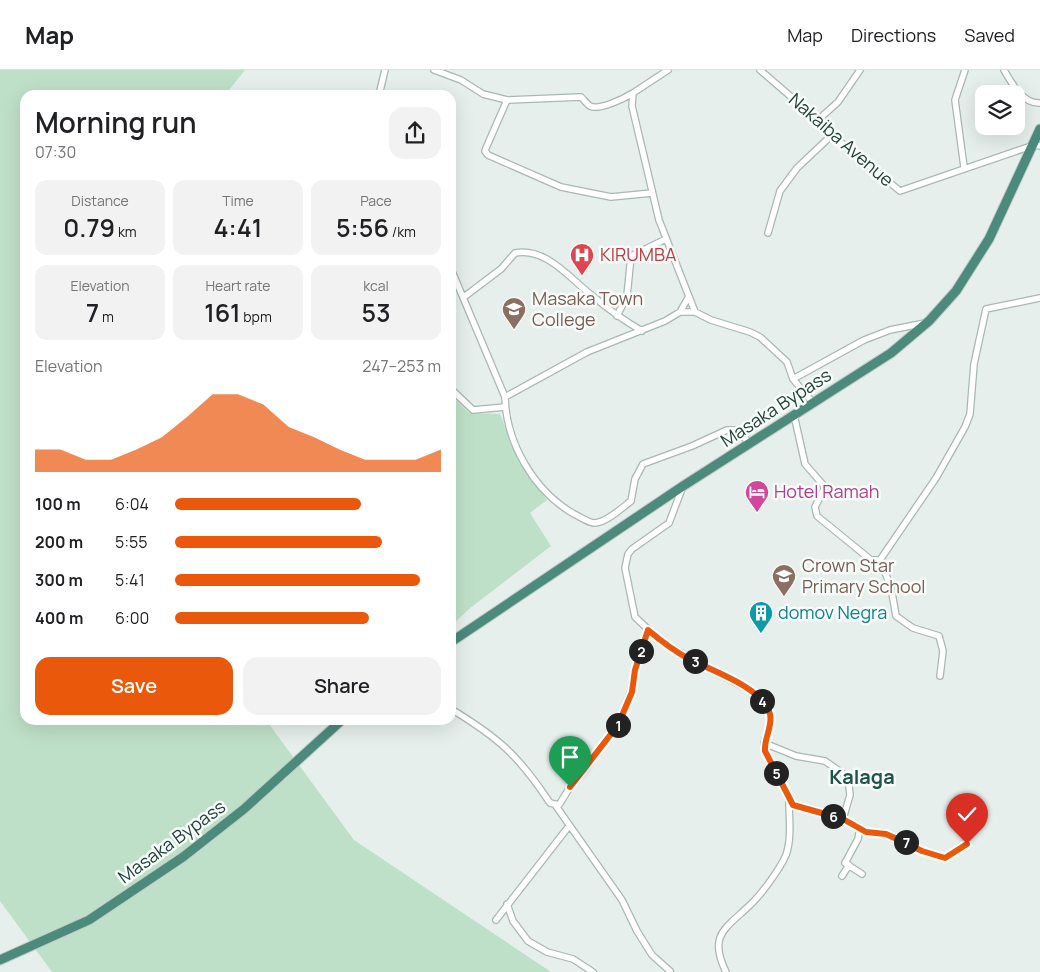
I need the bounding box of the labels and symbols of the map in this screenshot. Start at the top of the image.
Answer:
street label: Nakaiba Avenue [784,87,899,191]
hospital icon: KIRUMBA [569,242,595,276]
place label: KIRUMBA [600,242,677,266]
place label: Masaka Town College [532,286,643,331]
school or university icon: Masaka Town College [501,296,527,330]
street label: Masaka Bypass [716,362,835,452]
hotel icon: Hotel Ramah [744,479,770,513]
place label: Hotel Ramah [774,479,879,503]
place label: Crown Star Primary School [802,553,926,598]
school or university icon: Crown Star Primary School [771,563,797,597]
building icon: domov Negra [748,600,774,634]
place label: domov Negra [778,600,887,624]
pin: 2 [628,638,654,664]
pin: 3 [682,648,708,674]
pin: 4 [750,688,774,714]
pin: 1 [606,712,630,738]
pin [549,736,591,787]
pin: 5 [764,760,788,786]
district label: Kalaga [829,763,895,790]
pin [946,793,988,844]
street label: Masaka Bypass [113,794,230,888]
pin: 6 [820,804,846,828]
pin: 7 [894,830,918,854]

